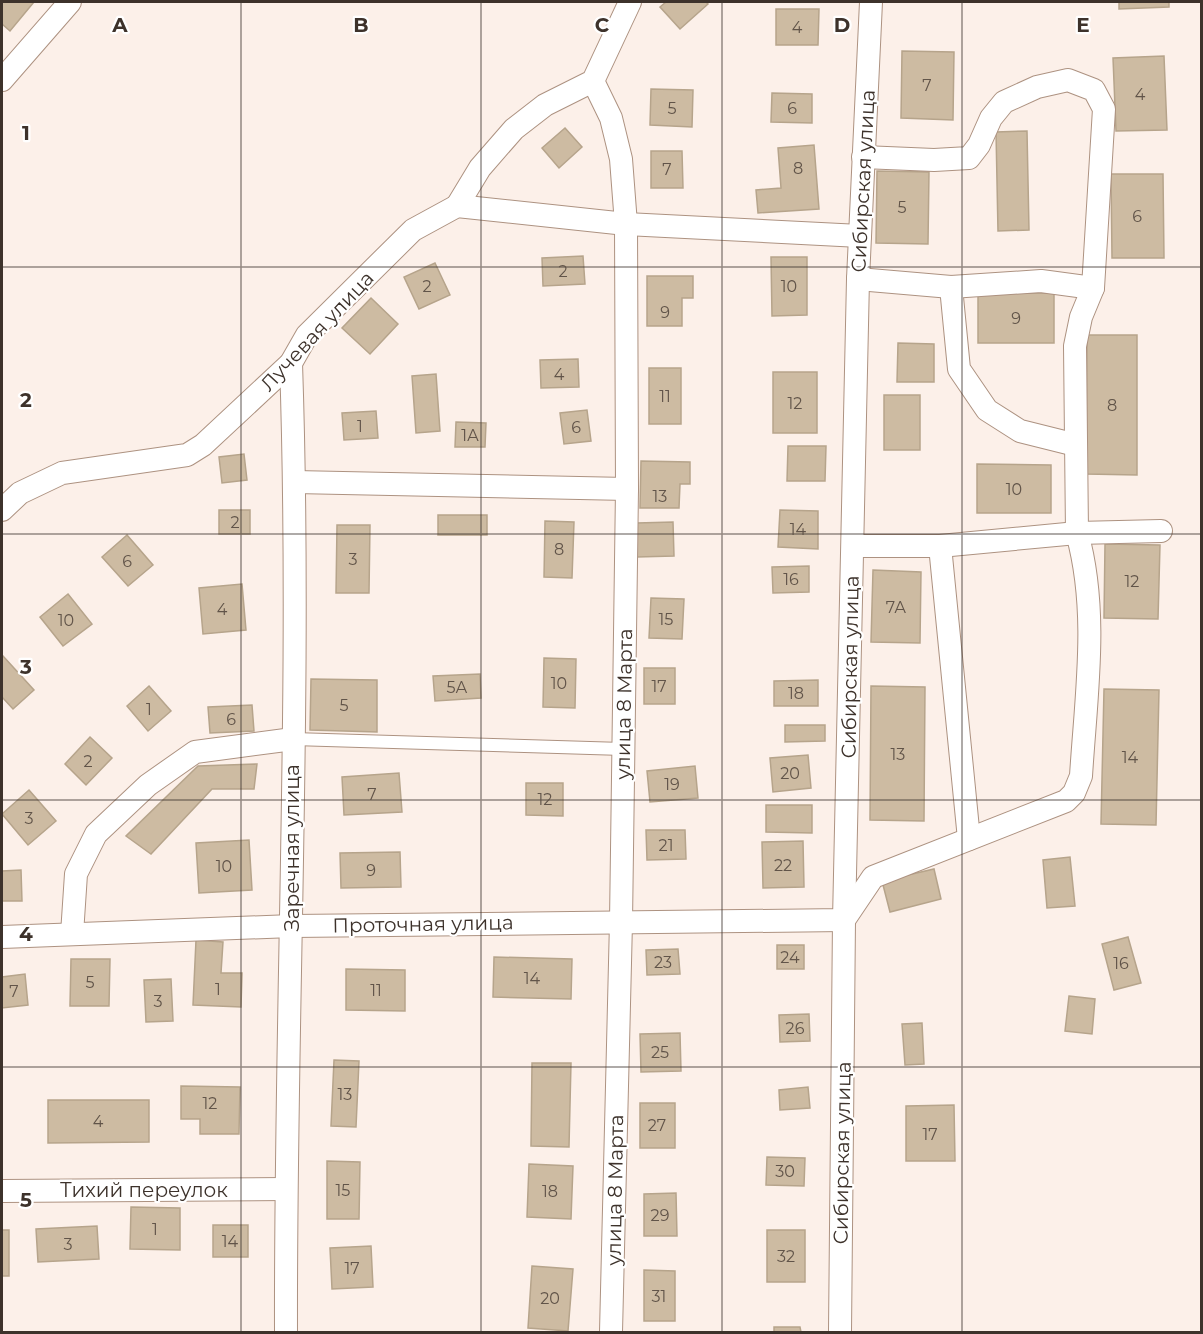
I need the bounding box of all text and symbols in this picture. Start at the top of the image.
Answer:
text: A [111,13,128,37]
text: B [353,13,369,37]
text: C [595,13,610,37]
text: D [834,13,850,37]
text: E [1076,13,1090,37]
house number: 4 [792,18,803,37]
house number: 7 [922,76,932,95]
house number: 4 [1135,85,1146,104]
street label: Сибирская улица [846,89,880,273]
house number: 5 [667,99,677,118]
house number: 6 [787,99,797,118]
text: 1 [22,121,30,145]
house number: 8 [793,159,803,178]
house number: 7 [662,160,672,179]
house number: 5 [897,198,907,217]
house number: 6 [1132,207,1142,226]
house number: 2 [558,262,568,281]
street label: Лучевая улица [255,266,379,396]
house number: 2 [422,277,432,296]
house number: 10 [781,277,797,296]
house number: 9 [660,303,670,322]
house number: 9 [1011,309,1021,328]
house number: 4 [554,365,565,384]
house number: 11 [659,387,671,406]
text: 2 [20,388,32,412]
house number: 12 [788,394,802,413]
house number: 8 [1107,396,1117,415]
house number: 1 [357,417,363,436]
house number: 6 [571,418,581,437]
house number: 1А [461,426,479,445]
house number: 10 [1006,480,1022,499]
house number: 13 [653,487,667,506]
house number: 2 [230,513,240,532]
house number: 14 [790,520,807,539]
house number: 8 [554,540,564,559]
house number: 3 [348,550,358,569]
house number: 6 [122,552,132,571]
house number: 16 [783,570,799,589]
house number: 12 [1125,572,1139,591]
street label: Сибирская улица [836,575,864,759]
house number: 7А [886,598,906,617]
house number: 4 [217,600,228,619]
house number: 15 [659,610,673,629]
house number: 10 [58,611,74,630]
street label: улица 8 Марта [611,628,637,781]
text: 3 [19,655,32,679]
house number: 10 [551,674,567,693]
house number: 17 [651,677,667,696]
house number: 5А [447,678,468,697]
house number: 18 [788,684,804,703]
house number: 5 [339,696,349,715]
house number: 1 [146,700,152,719]
house number: 6 [226,710,236,729]
house number: 13 [891,745,905,764]
house number: 14 [1122,748,1139,767]
house number: 2 [83,752,93,771]
street label: Заречная улица [280,764,304,932]
house number: 20 [780,764,800,783]
house number: 19 [664,775,680,794]
house number: 7 [367,785,377,804]
house number: 12 [538,790,552,809]
house number: 3 [24,809,34,828]
house number: 21 [659,836,673,855]
house number: 22 [774,856,792,875]
house number: 10 [216,857,232,876]
house number: 9 [366,861,376,880]
street label: Проточная улица [332,910,514,938]
text: 4 [19,922,33,946]
house number: 24 [780,948,800,967]
house number: 23 [654,953,672,972]
house number: 16 [1113,954,1129,973]
house number: 14 [524,969,541,988]
house number: 5 [85,973,95,992]
house number: 1 [215,980,221,999]
house number: 11 [370,981,382,1000]
house number: 7 [9,982,19,1001]
house number: 3 [153,992,163,1011]
house number: 26 [786,1019,805,1038]
house number: 25 [651,1043,669,1062]
street label: Сибирская улица [828,1061,856,1245]
house number: 13 [338,1085,352,1104]
house number: 12 [203,1094,217,1113]
house number: 4 [93,1112,104,1131]
street label: улица 8 Марта [602,1114,628,1267]
house number: 27 [648,1116,666,1135]
house number: 17 [922,1125,938,1144]
house number: 30 [775,1162,795,1181]
street label: Тихий переулок [60,1178,228,1202]
house number: 15 [336,1181,350,1200]
house number: 18 [542,1182,558,1201]
text: 5 [20,1188,32,1212]
house number: 29 [651,1206,669,1225]
house number: 1 [152,1220,158,1239]
house number: 14 [222,1232,239,1251]
house number: 3 [63,1235,73,1254]
house number: 32 [777,1247,795,1266]
house number: 17 [344,1259,360,1278]
house number: 31 [652,1287,666,1306]
house number: 20 [540,1289,560,1308]

